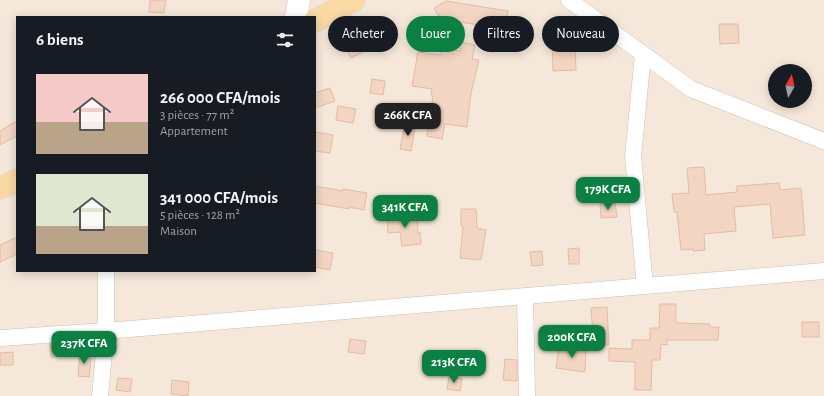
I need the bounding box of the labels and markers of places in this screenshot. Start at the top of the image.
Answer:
pin: 266K CFA [367,103,449,137]
pin: 179K CFA [567,177,649,211]
pin: 341K CFA [364,195,446,229]
pin: 200K CFA [531,325,613,359]
pin: 237K CFA [43,331,125,365]
pin: 213K CFA [413,350,495,384]

